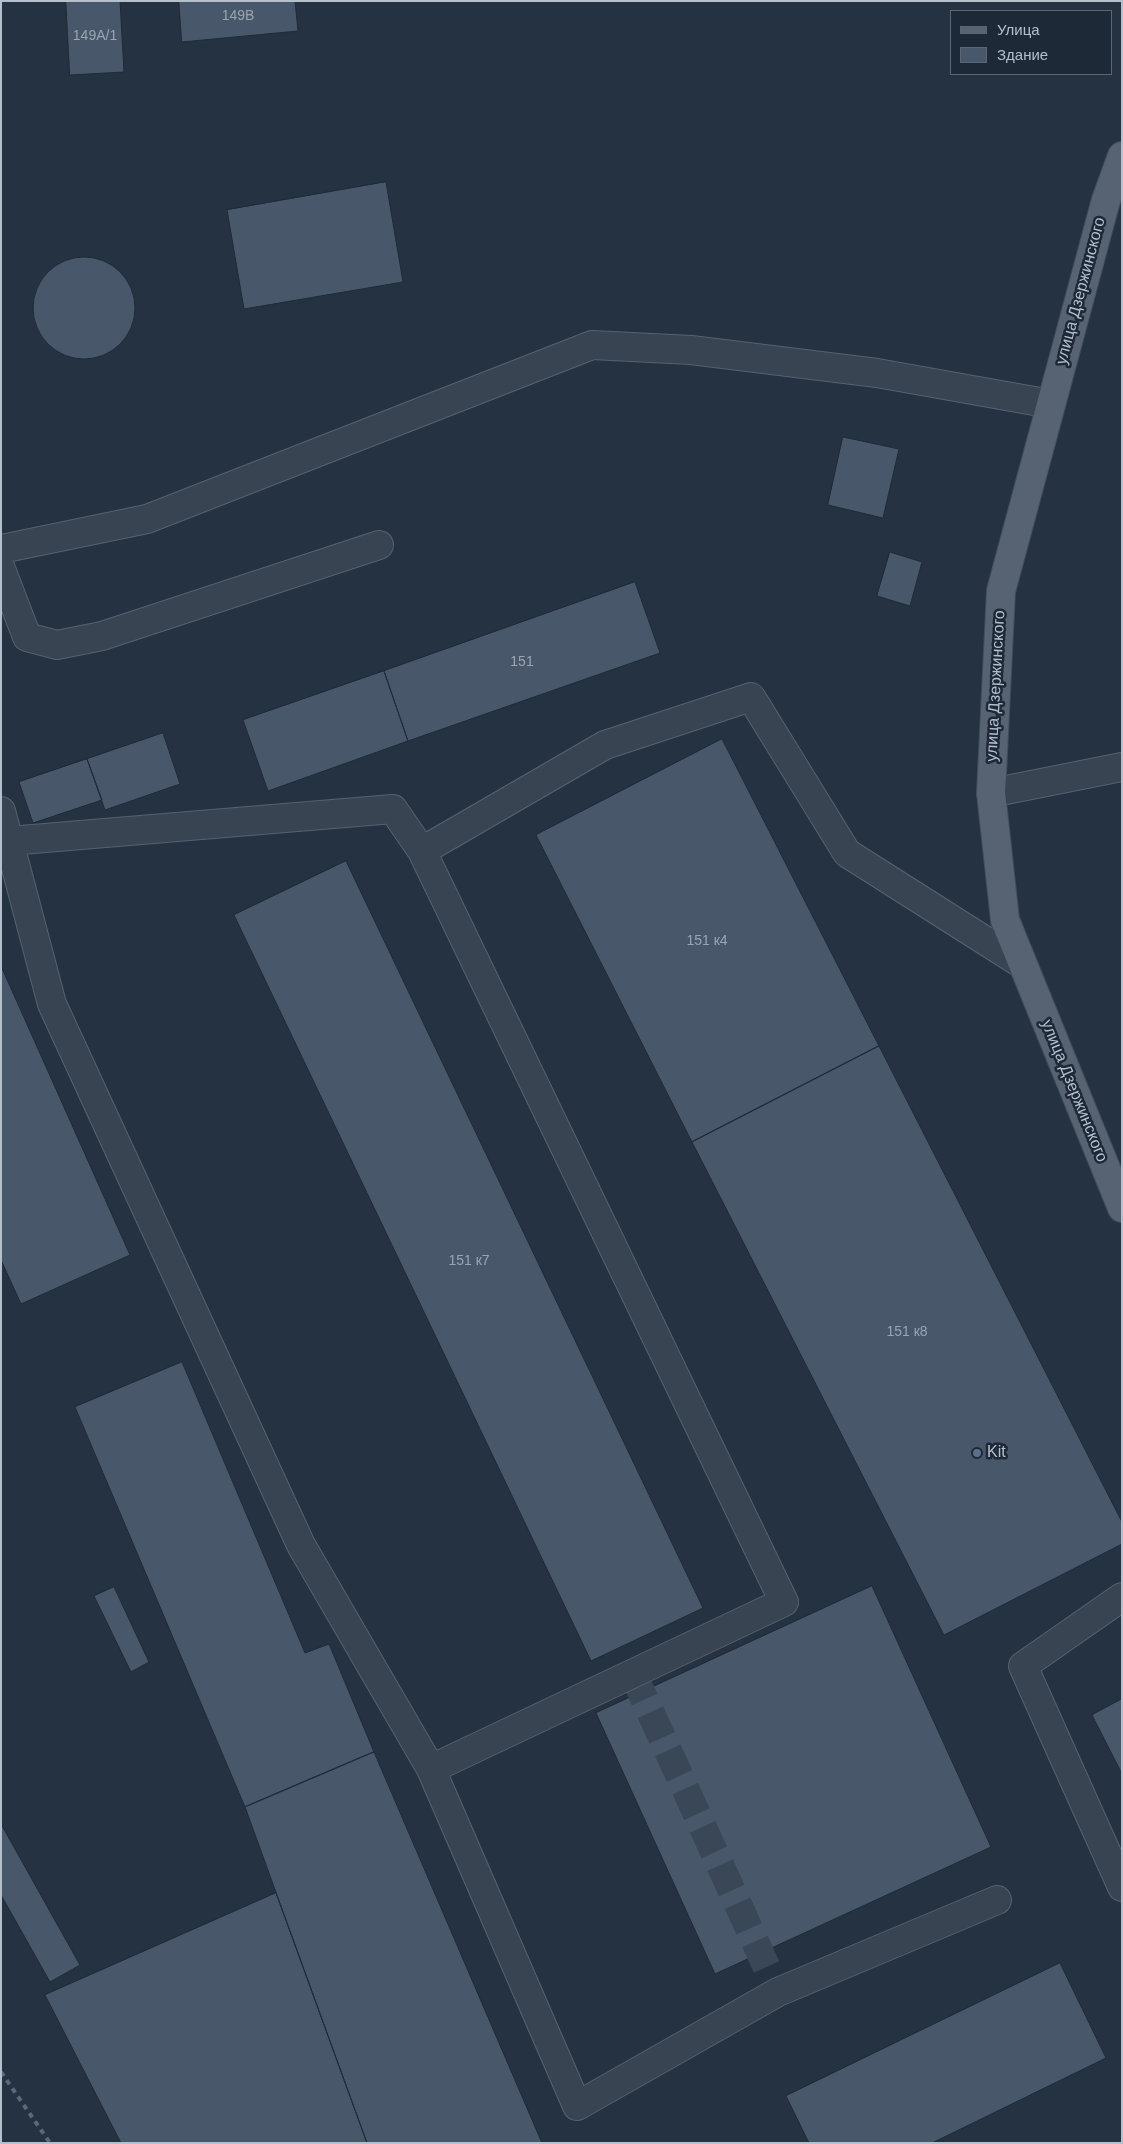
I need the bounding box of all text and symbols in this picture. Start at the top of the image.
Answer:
house number: 149В [222,8,254,24]
legend [950,10,1113,75]
text: Улица [997,21,1040,38]
house number: 149А/1 [73,28,117,44]
text: Здание [997,46,1048,63]
street label: улица Дзержинского [1052,215,1110,367]
street label: улица Дзержинского [982,610,1010,762]
house number: 151 [510,654,534,670]
house number: 151 к4 [686,933,728,949]
street label: улица Дзержинского [1037,1017,1111,1165]
house number: 151 к7 [448,1253,490,1269]
house number: 151 к8 [886,1324,928,1340]
place label: Kit [987,1443,1006,1463]
marker: Kit [971,1447,983,1459]

